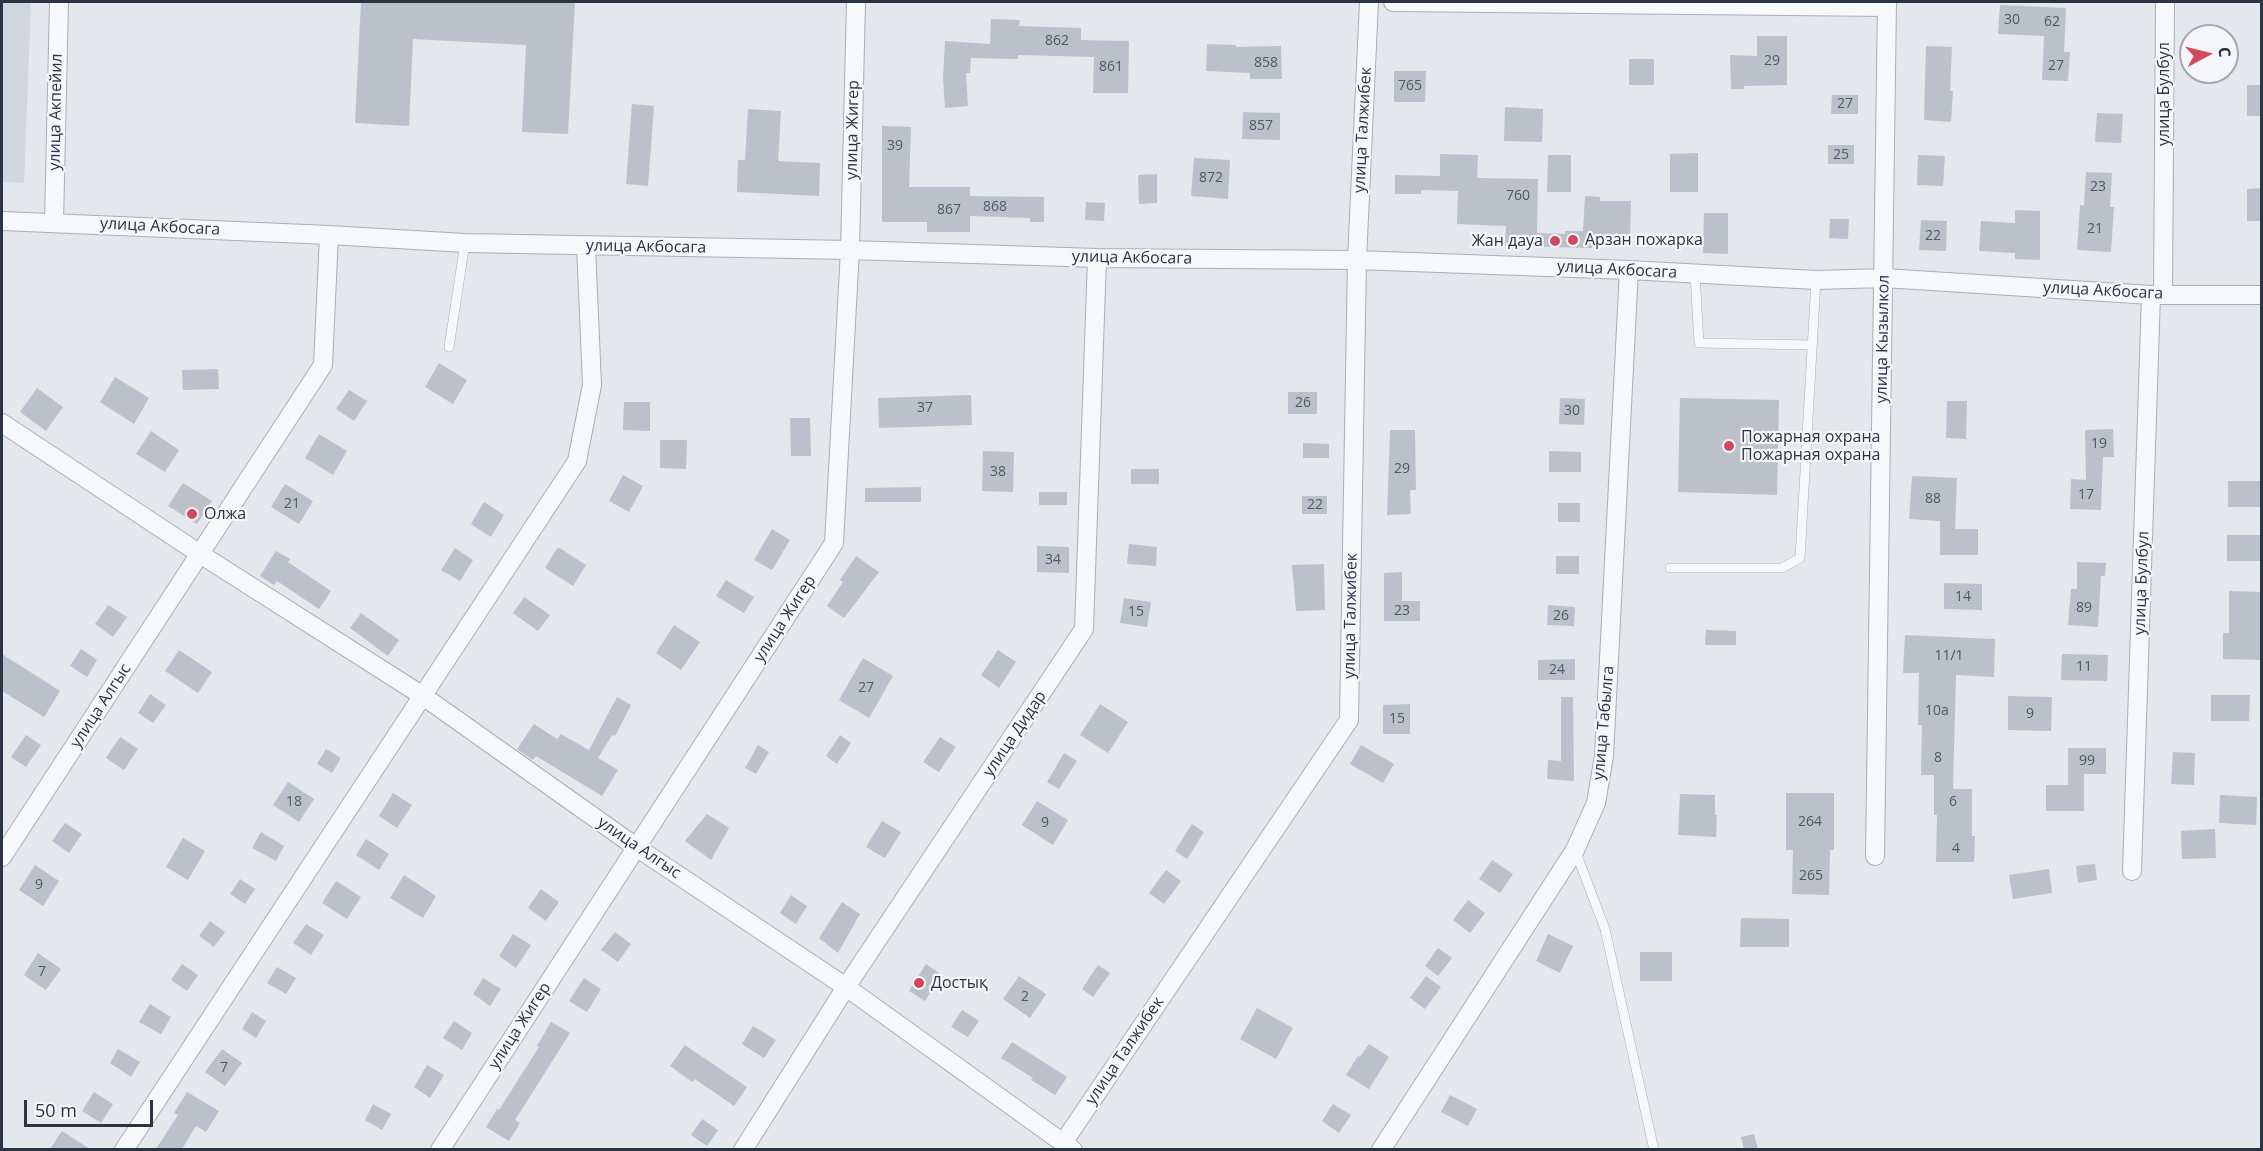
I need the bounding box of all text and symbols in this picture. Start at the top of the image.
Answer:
house number: 30 [2004,12,2020,28]
house number: 62 [2044,14,2060,30]
north arrow [2179,24,2239,84]
house number: 862 [1045,33,1069,49]
street label: улица Булбул [2154,42,2174,146]
text: С [2213,46,2236,58]
street label: улица Акпейил [45,53,67,171]
house number: 29 [1764,53,1780,69]
house number: 858 [1254,55,1278,71]
house number: 27 [2048,58,2064,74]
house number: 861 [1099,59,1123,75]
street label: улица Талжибек [1350,67,1376,193]
house number: 765 [1398,78,1422,94]
street label: улица Жигер [843,80,863,180]
house number: 27 [1837,96,1853,112]
house number: 857 [1249,118,1273,134]
house number: 39 [887,138,903,154]
house number: 25 [1833,147,1849,163]
house number: 872 [1199,170,1223,186]
house number: 23 [2090,179,2106,195]
house number: 760 [1506,188,1530,204]
house number: 868 [983,199,1007,215]
house number: 867 [937,202,961,218]
street label: улица Акбосага [99,214,221,240]
house number: 21 [2087,221,2103,237]
house number: 22 [1925,228,1941,244]
place label: Арзан пожарка [1585,230,1703,250]
place label: Жан дауа [1471,231,1543,251]
marker: Арзан пожарка [1566,233,1580,247]
marker: Жан дауа [1548,234,1562,248]
street label: улица Акбосага [586,236,706,258]
street label: улица Акбосага [1072,247,1192,269]
street label: улица Акбосага [1556,257,1678,283]
street label: улица Кызылкол [1872,275,1894,403]
street label: улица Акбосага [2042,278,2164,304]
house number: 26 [1295,395,1311,411]
house number: 37 [917,400,933,416]
house number: 30 [1564,403,1580,419]
place label: Пожарная охрана Пожарная охрана [1741,427,1880,465]
house number: 19 [2091,436,2107,452]
marker: Пожарная охрана Пожарная охрана [1722,439,1736,453]
house number: 29 [1394,461,1410,477]
house number: 38 [990,464,1006,480]
house number: 17 [2078,487,2094,503]
house number: 88 [1925,491,1941,507]
house number: 21 [284,496,300,512]
house number: 22 [1307,497,1323,513]
place label: Олжа [204,504,246,524]
marker: Олжа [185,507,199,521]
street label: улица Булбул [2131,531,2153,635]
house number: 34 [1045,552,1061,568]
street label: улица Талжибек [1340,553,1362,679]
street label: улица Жигер [750,572,820,666]
house number: 14 [1955,589,1971,605]
house number: 89 [2076,600,2092,616]
house number: 23 [1394,603,1410,619]
house number: 15 [1128,604,1144,620]
house number: 26 [1553,608,1569,624]
house number: 11/1 [1934,648,1964,664]
house number: 11 [2076,659,2092,675]
street label: улица Алгыс [67,660,135,752]
house number: 24 [1549,662,1565,678]
street label: улица Табылга [1589,665,1619,781]
house number: 27 [858,680,874,696]
street label: улица Дидар [979,687,1051,781]
house number: 10а [1925,703,1949,719]
house number: 9 [2026,706,2034,722]
house number: 15 [1389,711,1405,727]
house number: 8 [1934,750,1942,766]
house number: 99 [2079,753,2095,769]
house number: 18 [286,794,302,810]
house number: 6 [1949,794,1957,810]
street label: улица Алгыс [594,813,684,883]
house number: 264 [1798,814,1822,830]
house number: 9 [1041,815,1049,831]
house number: 4 [1952,841,1960,857]
house number: 265 [1799,868,1823,884]
house number: 9 [35,877,43,893]
house number: 7 [38,964,46,980]
place label: Достық [931,973,988,993]
marker: Достық [912,976,926,990]
street label: улица Жигер [485,979,555,1073]
house number: 2 [1021,989,1029,1005]
street label: улица Талжибек [1082,993,1168,1109]
house number: 7 [220,1060,228,1076]
scale bar [27,1088,156,1126]
text: 50 m [35,1098,77,1122]

